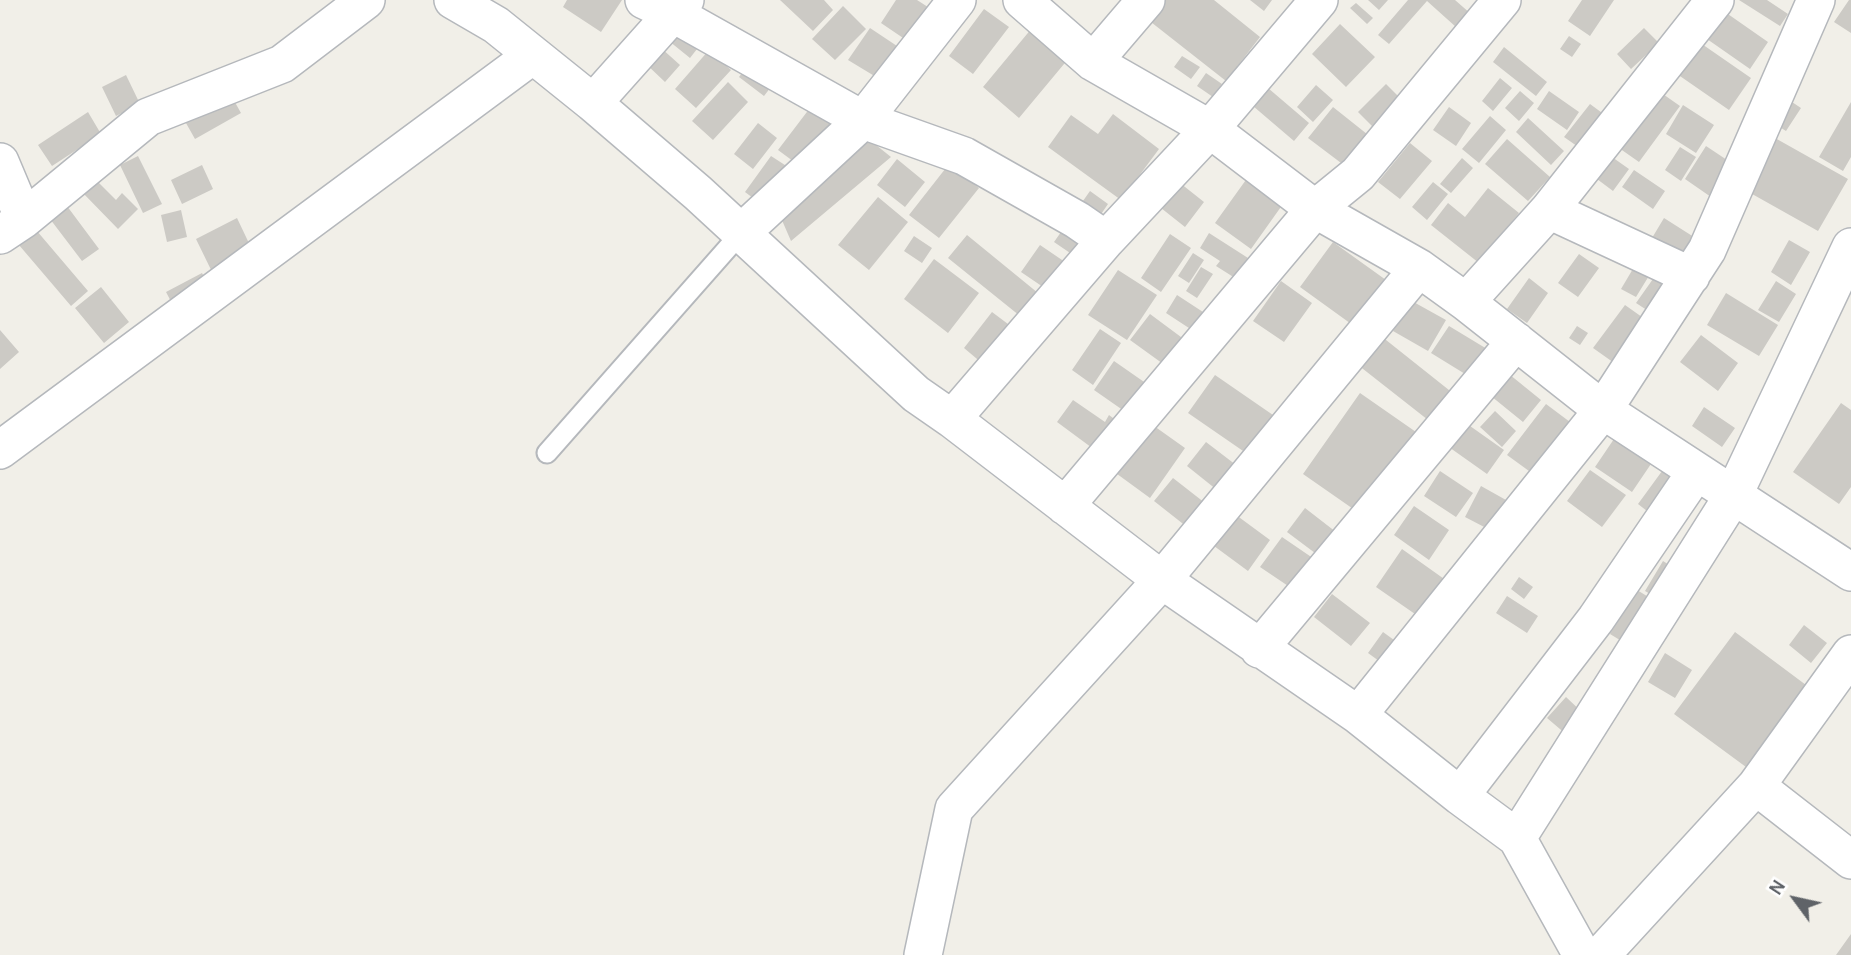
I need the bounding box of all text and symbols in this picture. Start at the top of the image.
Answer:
north arrow [1760,864,1830,934]
text: N [1764,876,1790,899]

